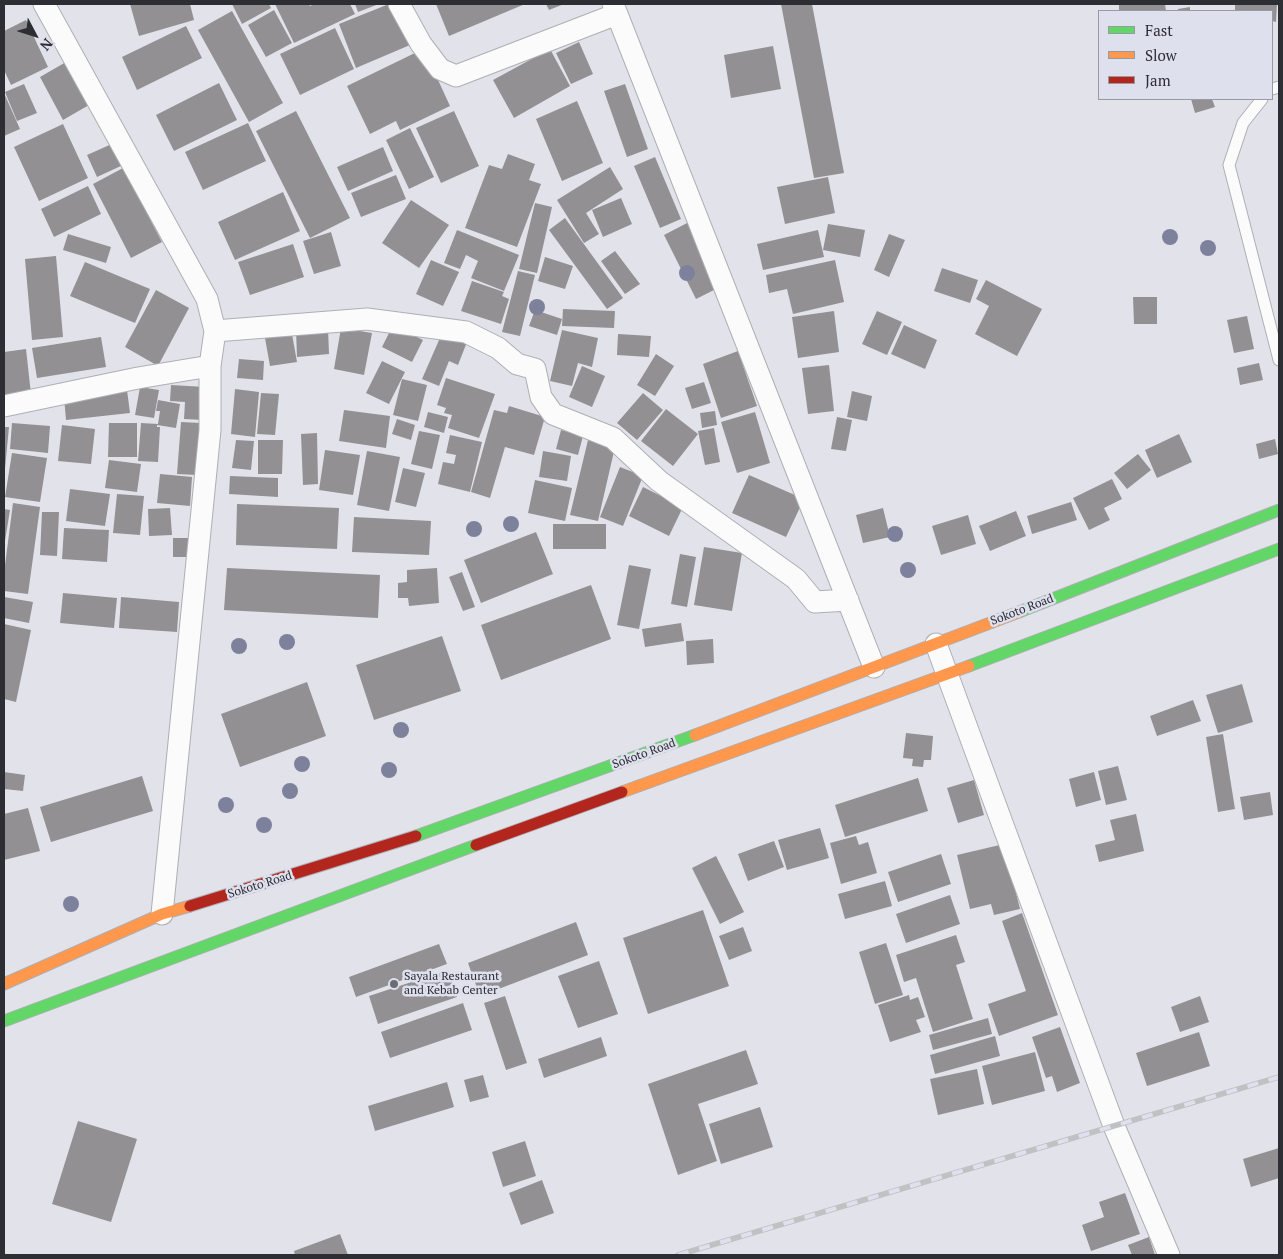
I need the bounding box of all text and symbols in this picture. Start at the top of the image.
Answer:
north arrow [10,10,60,60]
legend [1098,10,1273,100]
text: Fast [1145,20,1173,40]
text: N [36,35,58,55]
text: Slow [1145,45,1177,65]
text: Jam [1145,70,1171,90]
street label: Sokoto Road [988,591,1056,629]
street label: Sokoto Road [610,736,678,772]
street label: Sokoto Road [226,868,294,902]
place label: Sayala Restaurant and Kebab Center [404,970,499,998]
marker: Sayala Restaurant and Kebab Center [388,978,400,990]

